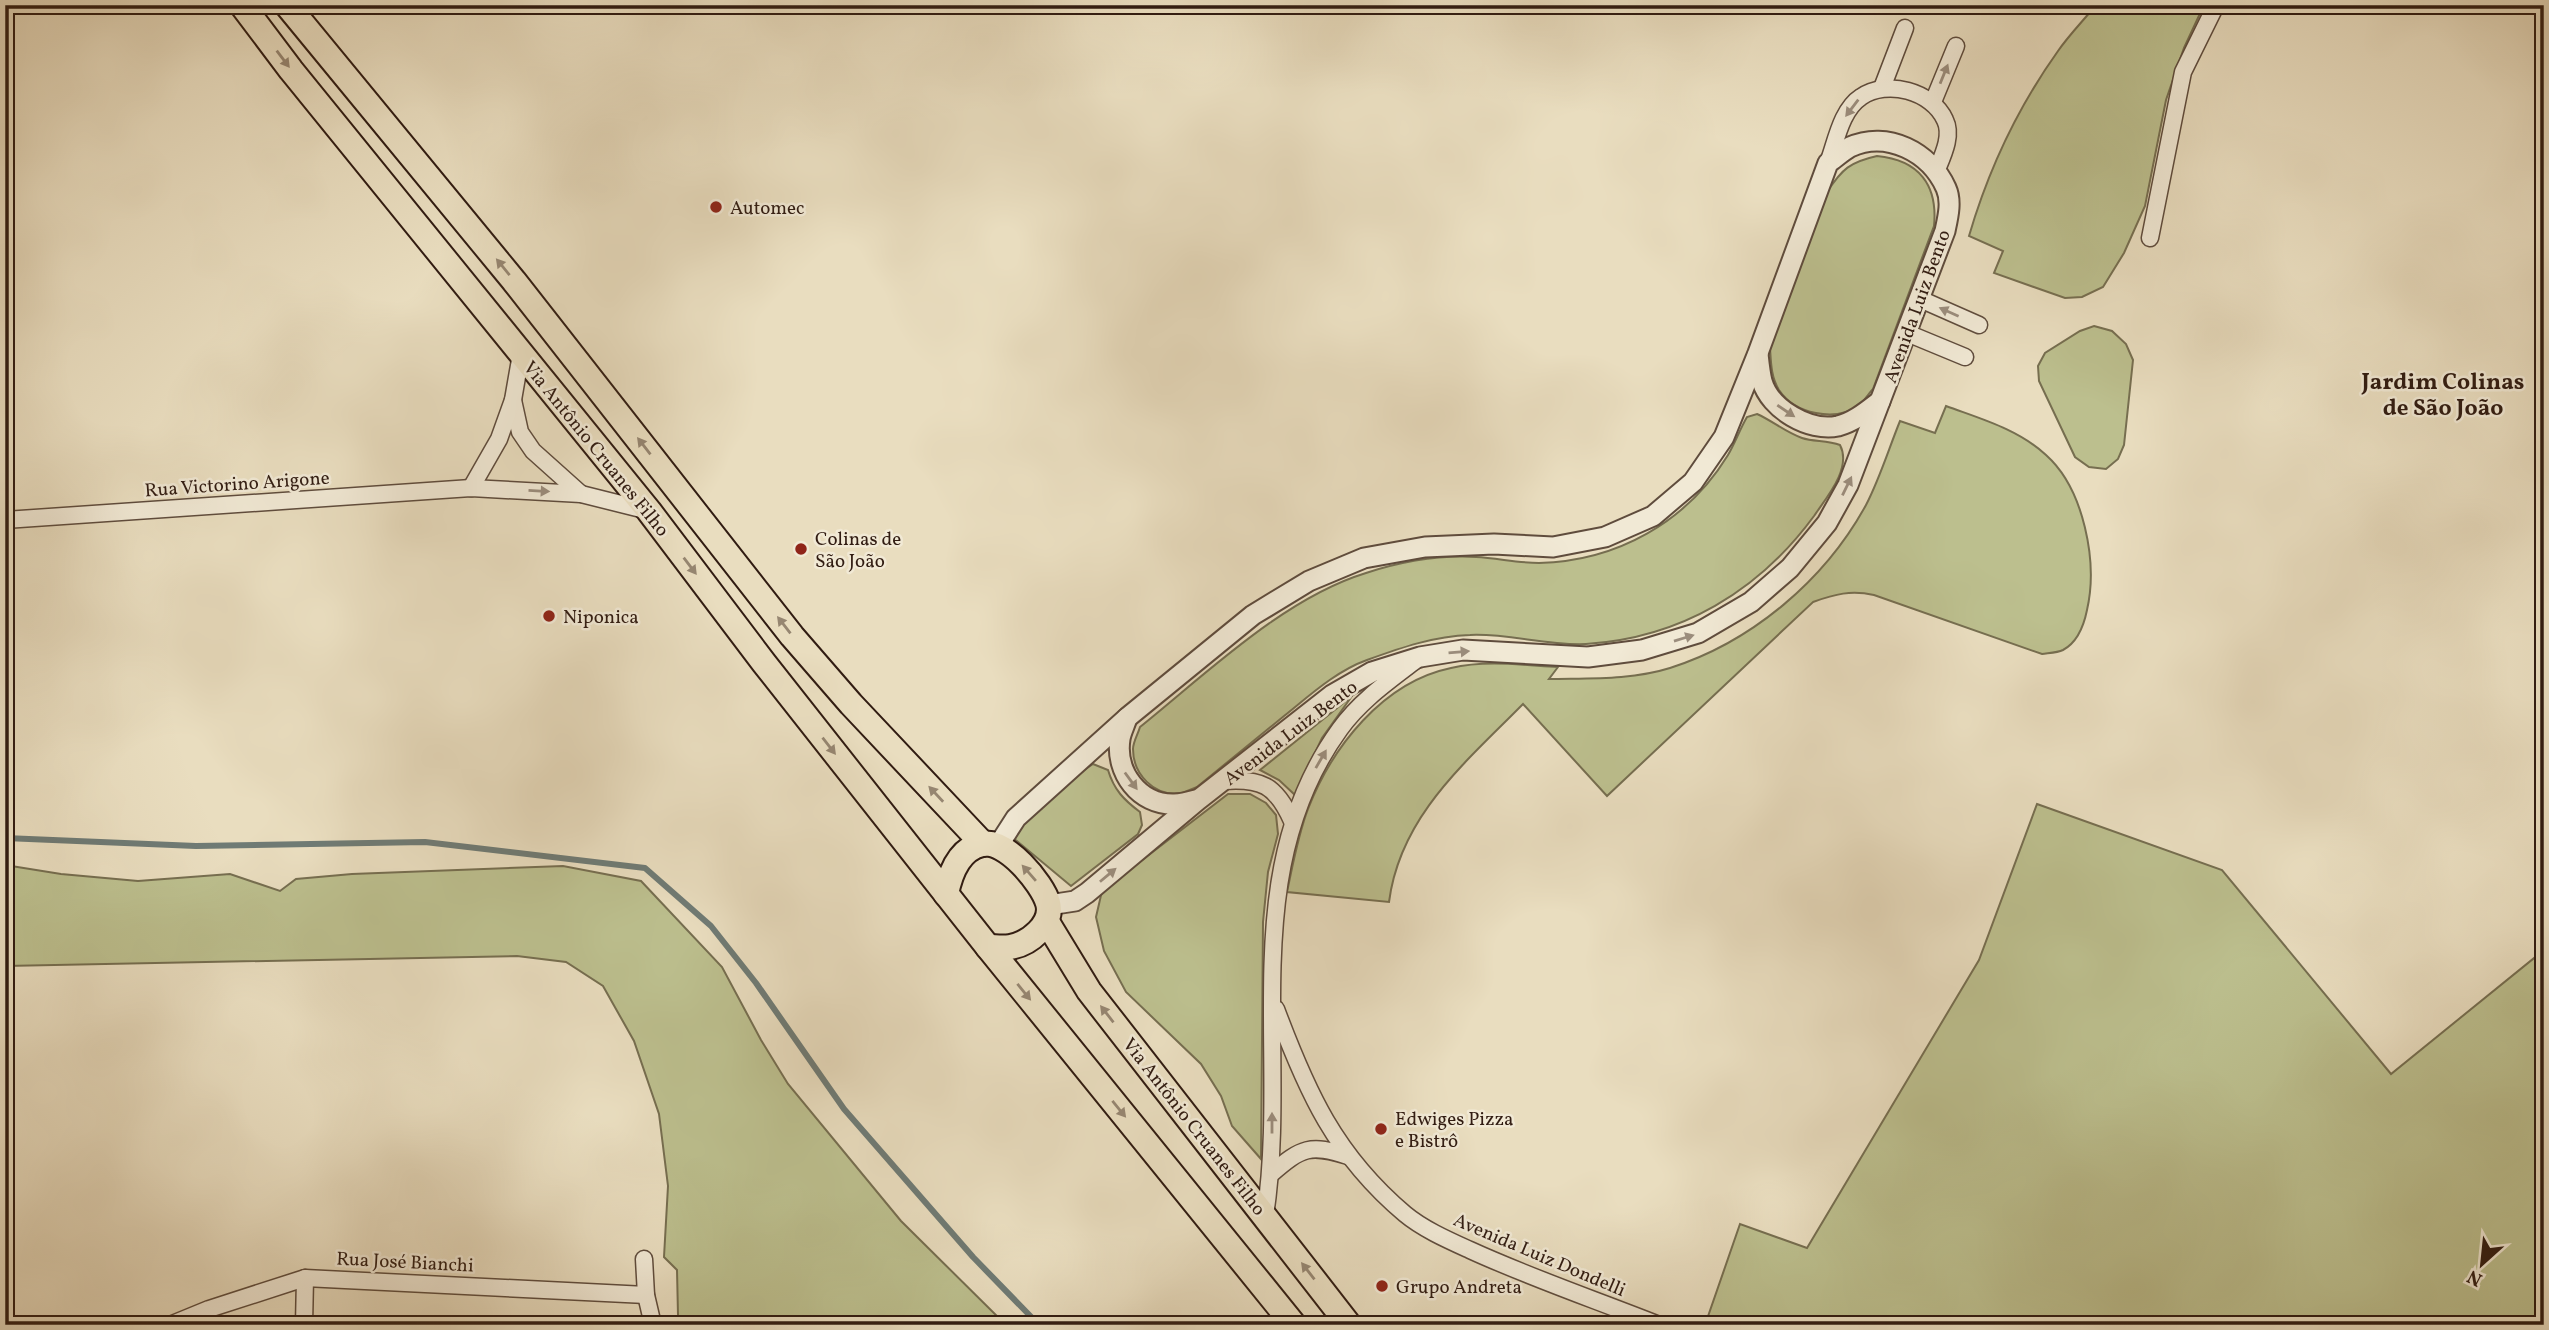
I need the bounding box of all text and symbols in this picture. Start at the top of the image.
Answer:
one-way arrow [276,50,291,68]
one-way arrow [1939,64,1950,85]
one-way arrow [1845,98,1859,117]
place label: Automec [730,196,805,222]
marker: Automec [708,199,724,215]
street label: Avenida Luiz Bento [1878,226,1958,387]
one-way arrow [496,259,511,276]
one-way arrow [1939,306,1960,317]
street label: Via Antônio Cruanes Filho [516,356,674,543]
district label: Jardim Colinas de São João [2361,367,2524,425]
one-way arrow [1777,404,1795,418]
one-way arrow [636,438,651,456]
street label: Rua Victorino Arigone [144,466,331,504]
one-way arrow [1841,476,1852,496]
one-way arrow [528,486,550,497]
place label: Colinas de São João [815,527,901,575]
marker: Colinas de São João [793,541,809,557]
one-way arrow [683,556,697,575]
place label: Niponica [563,605,639,631]
marker: Niponica [541,608,557,624]
one-way arrow [776,617,791,635]
one-way arrow [1674,632,1695,642]
one-way arrow [1449,646,1471,657]
street label: Avenida Luiz Bento [1219,675,1363,793]
one-way arrow [822,736,837,754]
one-way arrow [1315,749,1327,768]
one-way arrow [1124,771,1138,790]
one-way arrow [929,786,945,803]
one-way arrow [1022,864,1037,881]
one-way arrow [1099,867,1117,883]
one-way arrow [1017,982,1032,1000]
one-way arrow [1100,1006,1115,1024]
street label: Via Antônio Cruanes Filho [1116,1033,1271,1222]
one-way arrow [1112,1100,1127,1118]
place label: Edwiges Pizza e Bistrô [1395,1107,1513,1155]
one-way arrow [1266,1112,1277,1134]
marker: Edwiges Pizza e Bistrô [1373,1121,1389,1137]
street label: Avenida Luiz Dondelli [1449,1208,1630,1304]
north arrow [2448,1228,2518,1298]
street label: Rua José Bianchi [335,1246,475,1280]
one-way arrow [1300,1262,1315,1280]
text: N [2463,1263,2487,1292]
place label: Grupo Andreta [1396,1275,1522,1301]
marker: Grupo Andreta [1374,1278,1390,1294]

